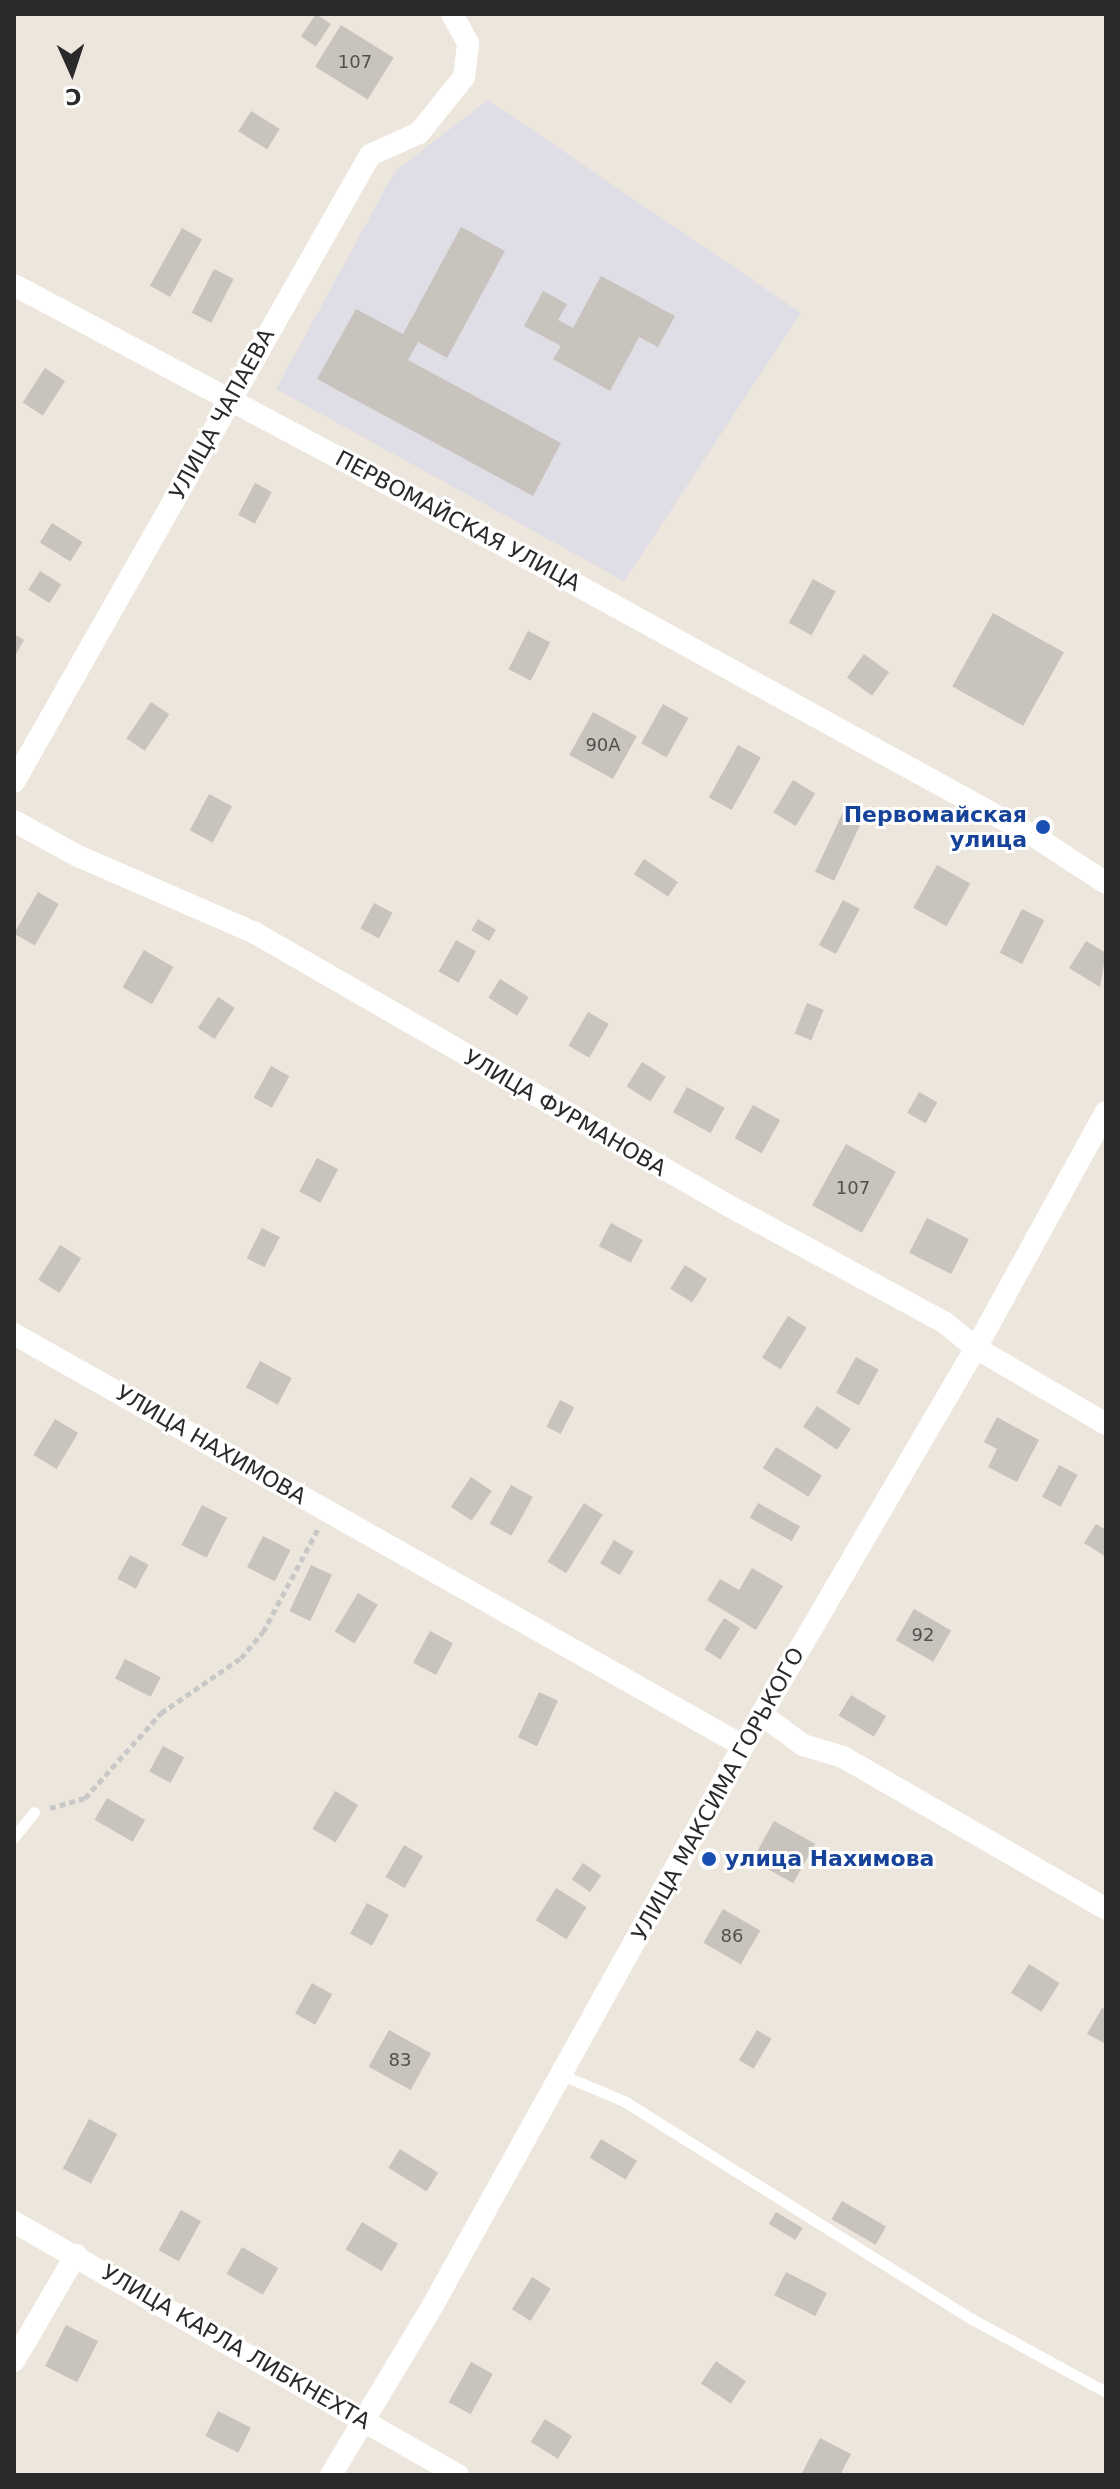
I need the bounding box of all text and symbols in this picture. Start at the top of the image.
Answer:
north arrow [32,32,112,112]
house number: 107 [338,51,372,73]
text: С [65,84,82,109]
street label: УЛИЦА ЧАПАЕВА [164,324,280,504]
street label: ПЕРВОМАЙСКАЯ УЛИЦА [331,445,585,597]
house number: 90А [585,734,621,756]
place label: Первомайская улица [844,801,1027,852]
marker: Первомайская улица [1034,818,1052,836]
street label: УЛИЦА ФУРМАНОВА [459,1044,671,1182]
house number: 107 [836,1177,870,1199]
street label: УЛИЦА НАХИМОВА [111,1380,311,1510]
house number: 92 [912,1624,934,1646]
street label: УЛИЦА МАКСИМА ГОРЬКОГО [626,1643,810,1945]
place label: улица Нахимова [725,1846,934,1872]
marker: улица Нахимова [700,1850,718,1868]
house number: 86 [721,1925,743,1947]
house number: 83 [389,2049,411,2071]
street label: УЛИЦА КАРЛА ЛИБКНЕХТА [97,2259,375,2435]

